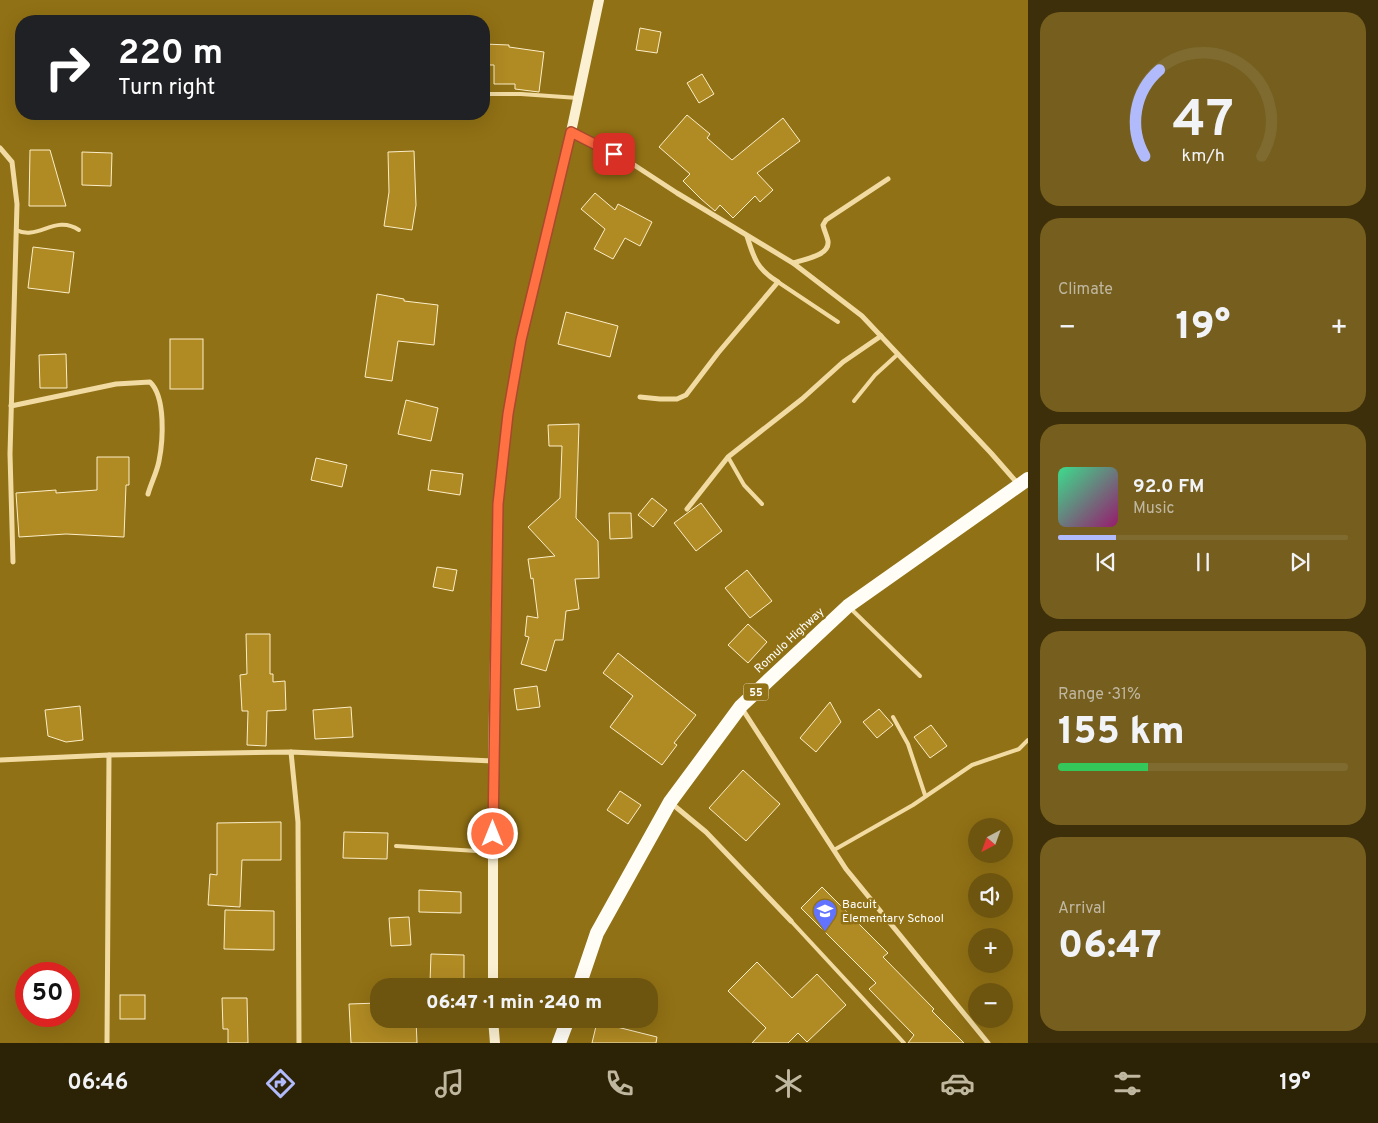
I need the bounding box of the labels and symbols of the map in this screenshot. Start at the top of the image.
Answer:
pin [593,133,635,175]
street label: Romulo Highway [751,604,828,677]
road number: 55 [744,684,768,700]
position arrow [466,807,518,859]
north arrow [968,818,1012,862]
place label: Bacuit Elementary School [842,897,944,927]
school or university icon: Bacuit Elementary School [812,898,838,932]
speed limit sign: 50 [15,962,80,1027]

